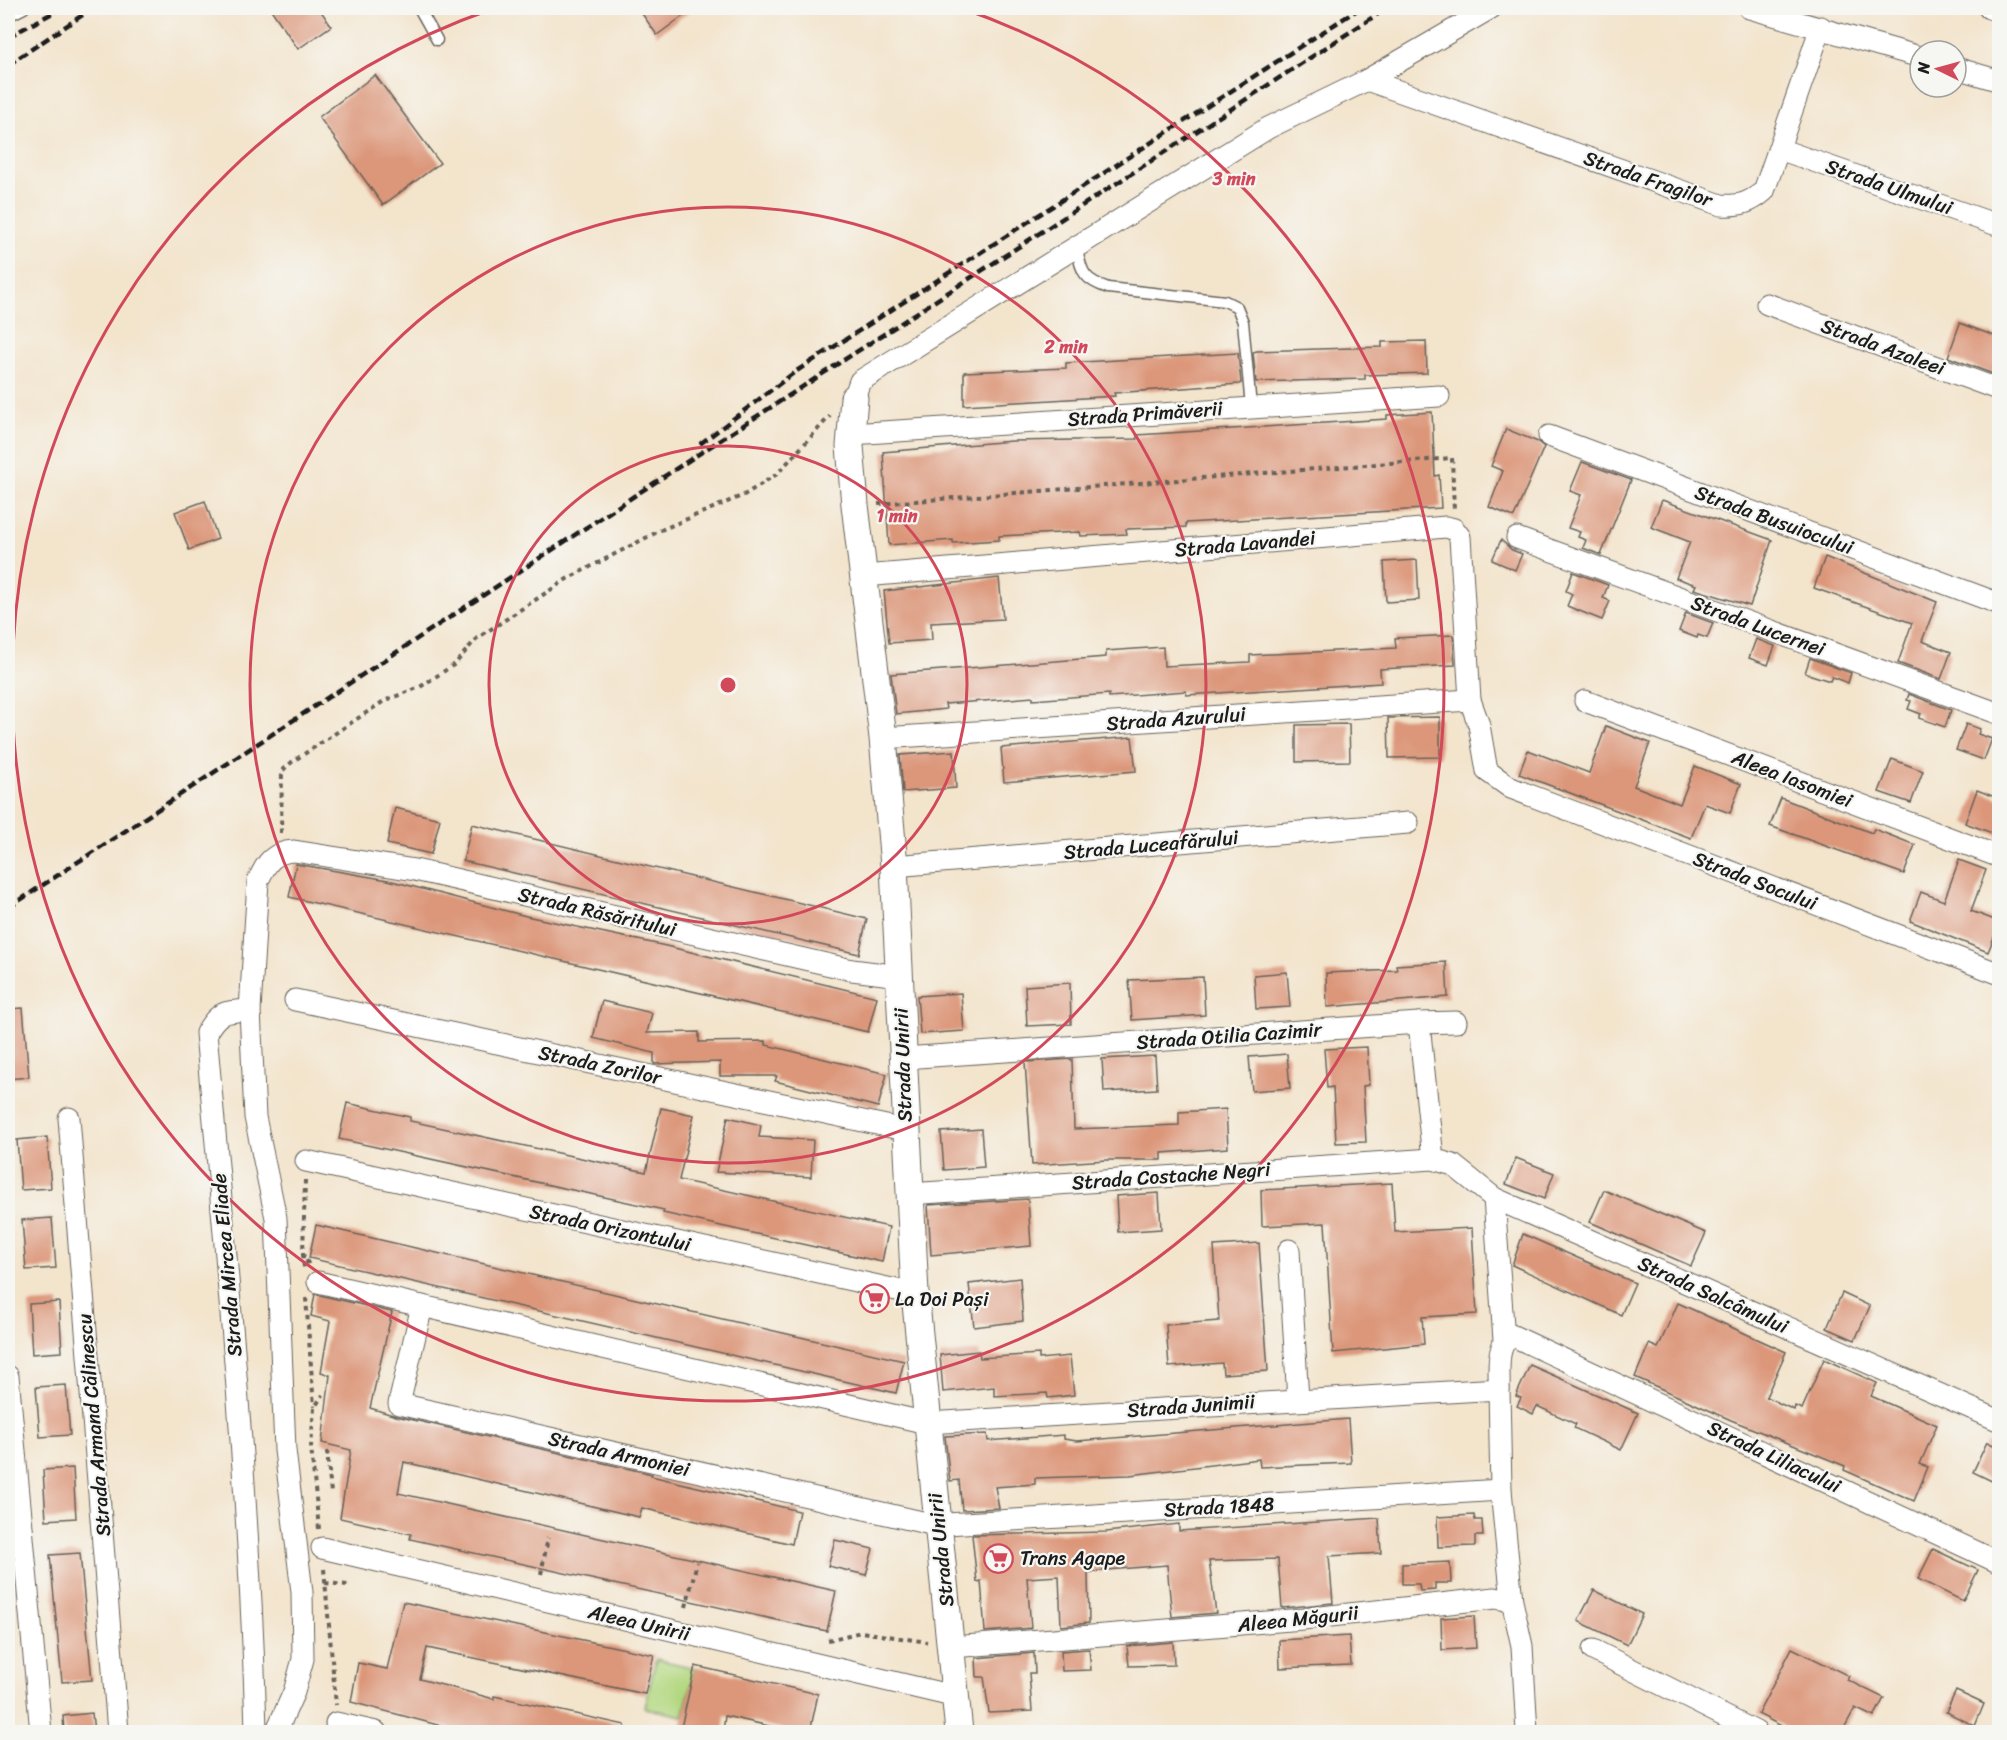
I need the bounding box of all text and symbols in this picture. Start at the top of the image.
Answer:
north arrow [1908,39,1968,99]
text: N [1909,60,1939,76]
street label: Strada Fragilor [1579,141,1719,218]
street label: Strada Ulmului [1821,149,1959,226]
text: 3 min [1211,163,1256,195]
street label: Strada Azaleei [1816,308,1950,386]
text: 2 min [1043,331,1088,363]
street label: Strada Primăverii [1066,391,1224,437]
street label: Strada Busuiocului [1690,475,1859,565]
text: 1 min [877,500,918,532]
street label: Strada Lavandei [1173,520,1317,568]
street label: Strada Lucernei [1686,586,1830,667]
centre of rings [718,675,738,695]
street label: Strada Azurului [1105,697,1247,741]
street label: Aleea Iasomiei [1726,740,1859,819]
street label: Strada Luceafǎrului [1062,820,1240,870]
street label: Strada Socului [1688,841,1823,921]
street label: Strada Răsăritului [515,877,681,948]
street label: Strada Unirii [883,1006,922,1123]
street label: Strada Otilia Cazimir [1135,1012,1325,1060]
street label: Strada Zorilor [535,1035,665,1095]
street label: Strada Costache Negri [1071,1152,1273,1200]
street label: Strada Mircea Eliade [202,1172,252,1358]
street label: Strada Orizontului [526,1194,695,1262]
street label: Strada Salcâmului [1632,1246,1794,1344]
place label: La Doi Pași [895,1282,990,1317]
supermarket icon: La Doi Pași [858,1283,890,1315]
street label: Strada Armand Călinescu [67,1312,121,1538]
street label: Strada Junimii [1126,1384,1257,1428]
street label: Strada Liliacului [1701,1411,1848,1504]
street label: Strada Armoniei [545,1421,694,1487]
street label: Strada 1848 [1163,1487,1275,1527]
street label: Strada Unirii [917,1490,964,1609]
place label: Trans Agape [1020,1541,1126,1576]
supermarket icon: Trans Agape [983,1542,1015,1574]
street label: Aleea Unirii [584,1594,694,1652]
street label: Aleea Măgurii [1235,1595,1360,1643]

